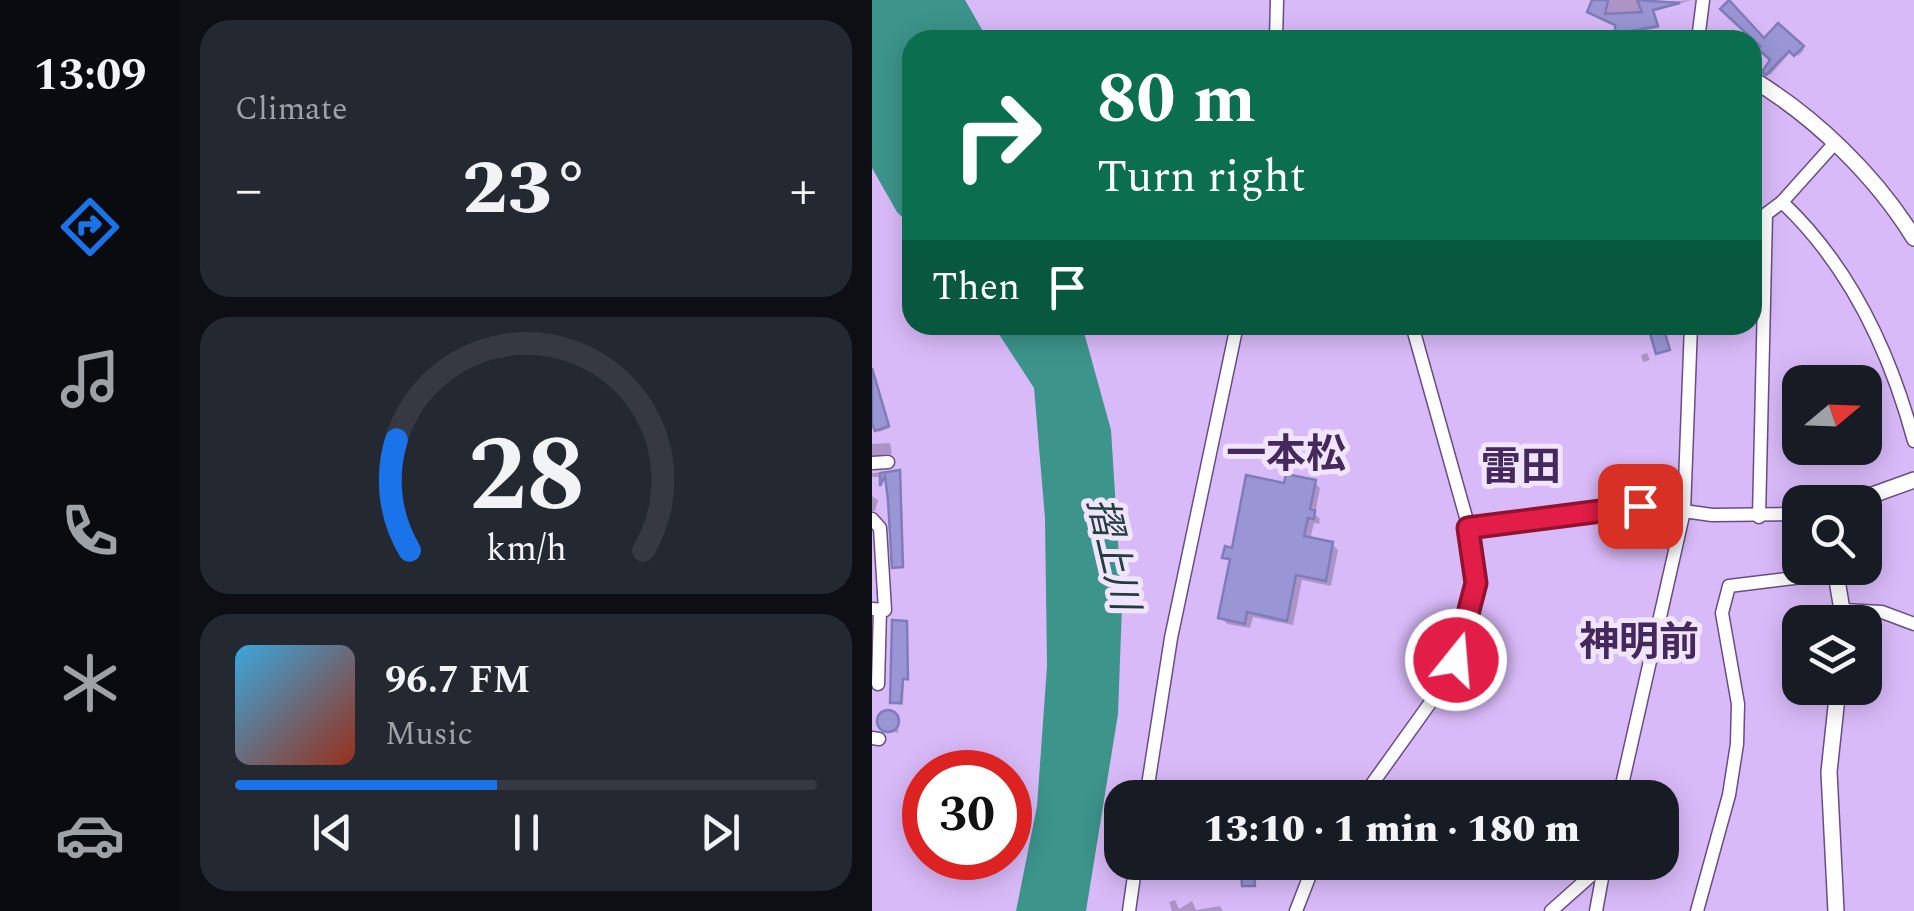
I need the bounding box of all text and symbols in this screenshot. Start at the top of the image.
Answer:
text: 13:09 [33,41,147,110]
text: 80 m [1097,47,1256,153]
icon: right [932,70,1062,200]
text: Climate [235,85,347,134]
text: 23° [462,133,590,247]
text: Turn right [1097,143,1306,212]
text: − [235,149,263,232]
text: + [789,149,817,232]
icon: directions [55,192,125,262]
text: Then [932,259,1020,317]
icon: arrive [1040,260,1095,315]
icon: music [55,344,125,414]
north arrow [1782,365,1882,465]
map controls [1782,365,1882,705]
text: 28 [468,398,584,556]
district label: 一本松 [1226,425,1346,486]
district label: 雷田 [1481,438,1561,499]
pin [1598,464,1683,549]
icon: arrive [1613,479,1668,534]
button: search [1782,485,1882,585]
water label: 摺上川 [1071,492,1154,620]
icon: phone [55,496,125,566]
text: km/h [486,522,566,577]
button: layers [1782,605,1882,705]
position arrow [1404,608,1508,712]
district label: 神明前 [1579,613,1699,674]
icon: climate [55,648,125,718]
text: 96.7 FM [385,652,530,710]
text: Music [385,710,473,759]
speed limit sign: 30 [902,750,1032,880]
icon: car [55,800,125,870]
text: 13:10 · 1 min · 180 m [1203,801,1580,859]
icon: previous [305,805,360,860]
icon: pause [499,805,554,860]
icon: next [693,805,748,860]

